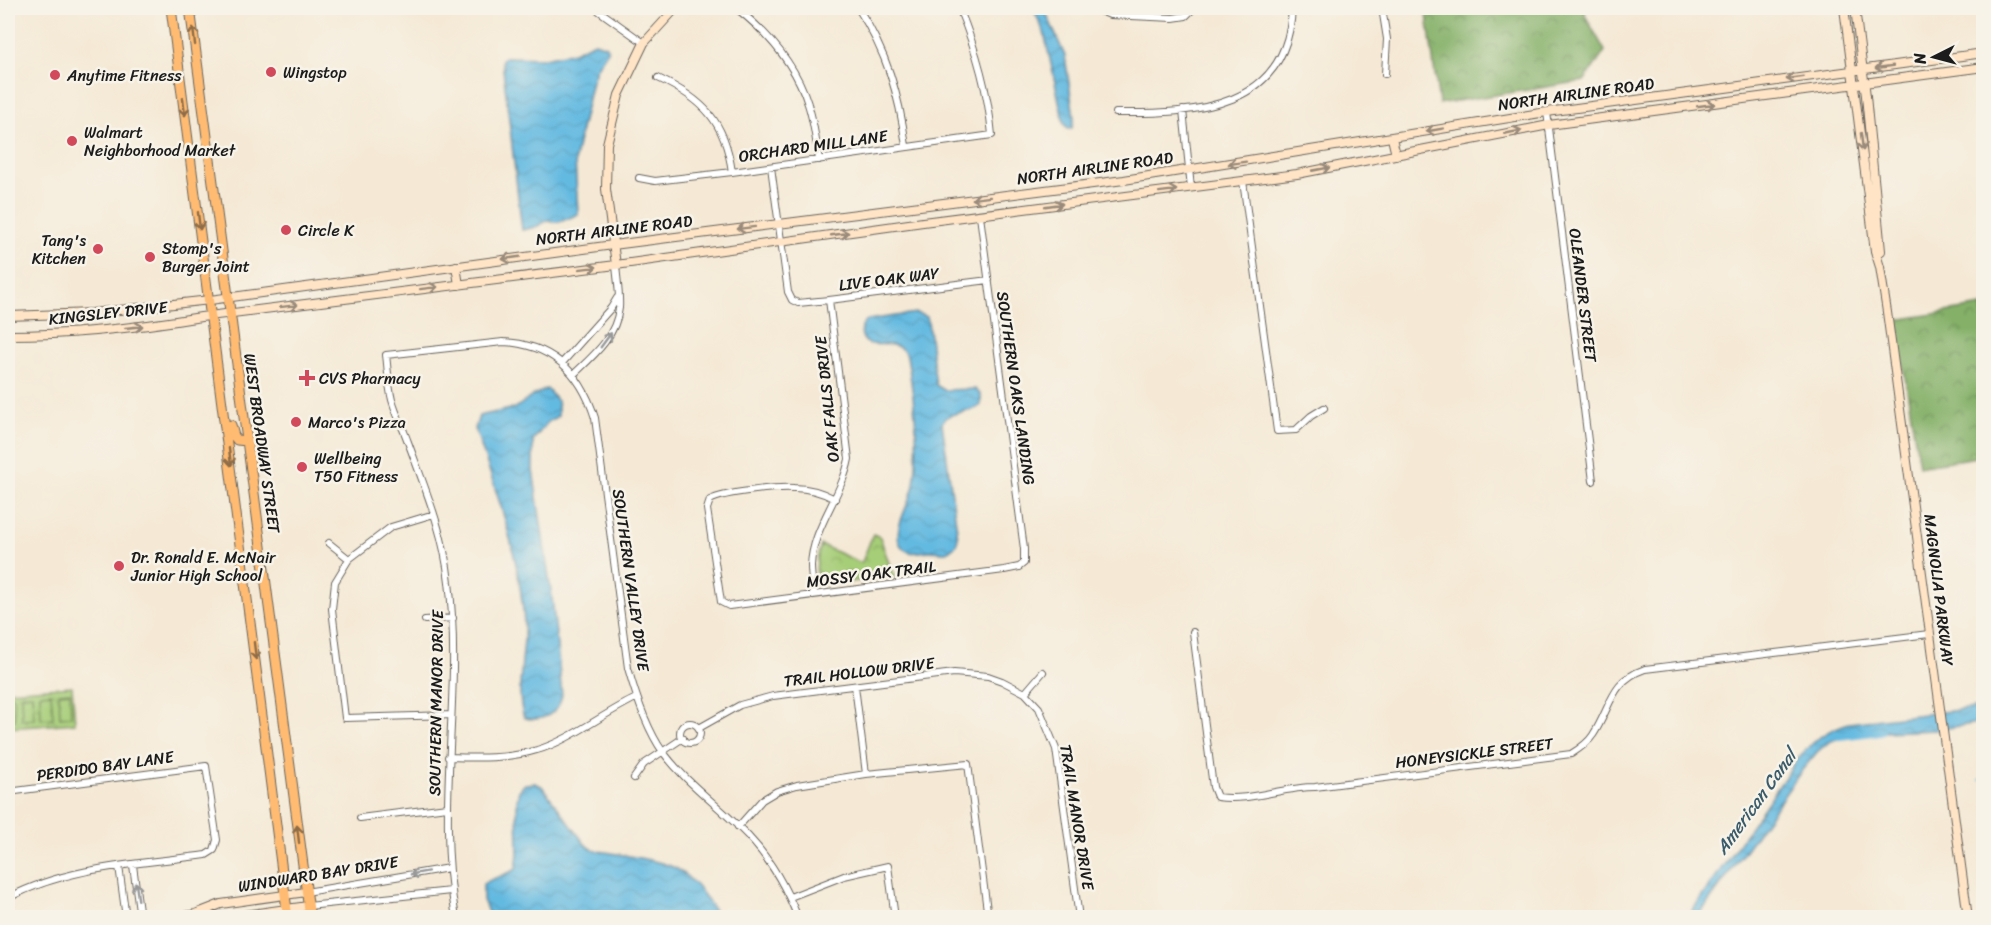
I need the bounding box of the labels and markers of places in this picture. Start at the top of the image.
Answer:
place label: Wingstop [283,58,347,87]
place label: Anytime Fitness [66,61,182,90]
marker: Wingstop [264,65,278,79]
marker: Anytime Fitness [48,68,62,82]
place label: Walmart Neighborhood Market [84,118,236,165]
marker: Walmart Neighborhood Market [65,134,79,148]
place label: Circle K [298,216,355,245]
marker: Circle K [279,223,293,237]
place label: Tang's Kitchen [32,226,86,273]
place label: Stomp's Burger Joint [162,234,250,281]
marker: Tang's Kitchen [91,242,105,256]
marker: Stomp's Burger Joint [143,250,157,264]
place label: CVS Pharmacy [319,364,421,393]
marker: CVS Pharmacy [300,371,314,385]
place label: Marco's Pizza [308,408,406,437]
marker: Marco's Pizza [289,415,303,429]
place label: Wellbeing T50 Fitness [314,444,398,491]
marker: Wellbeing T50 Fitness [295,460,309,474]
place label: Dr. Ronald E. McNair Junior High School [130,543,277,590]
marker: Dr. Ronald E. McNair Junior High School [112,559,126,573]

